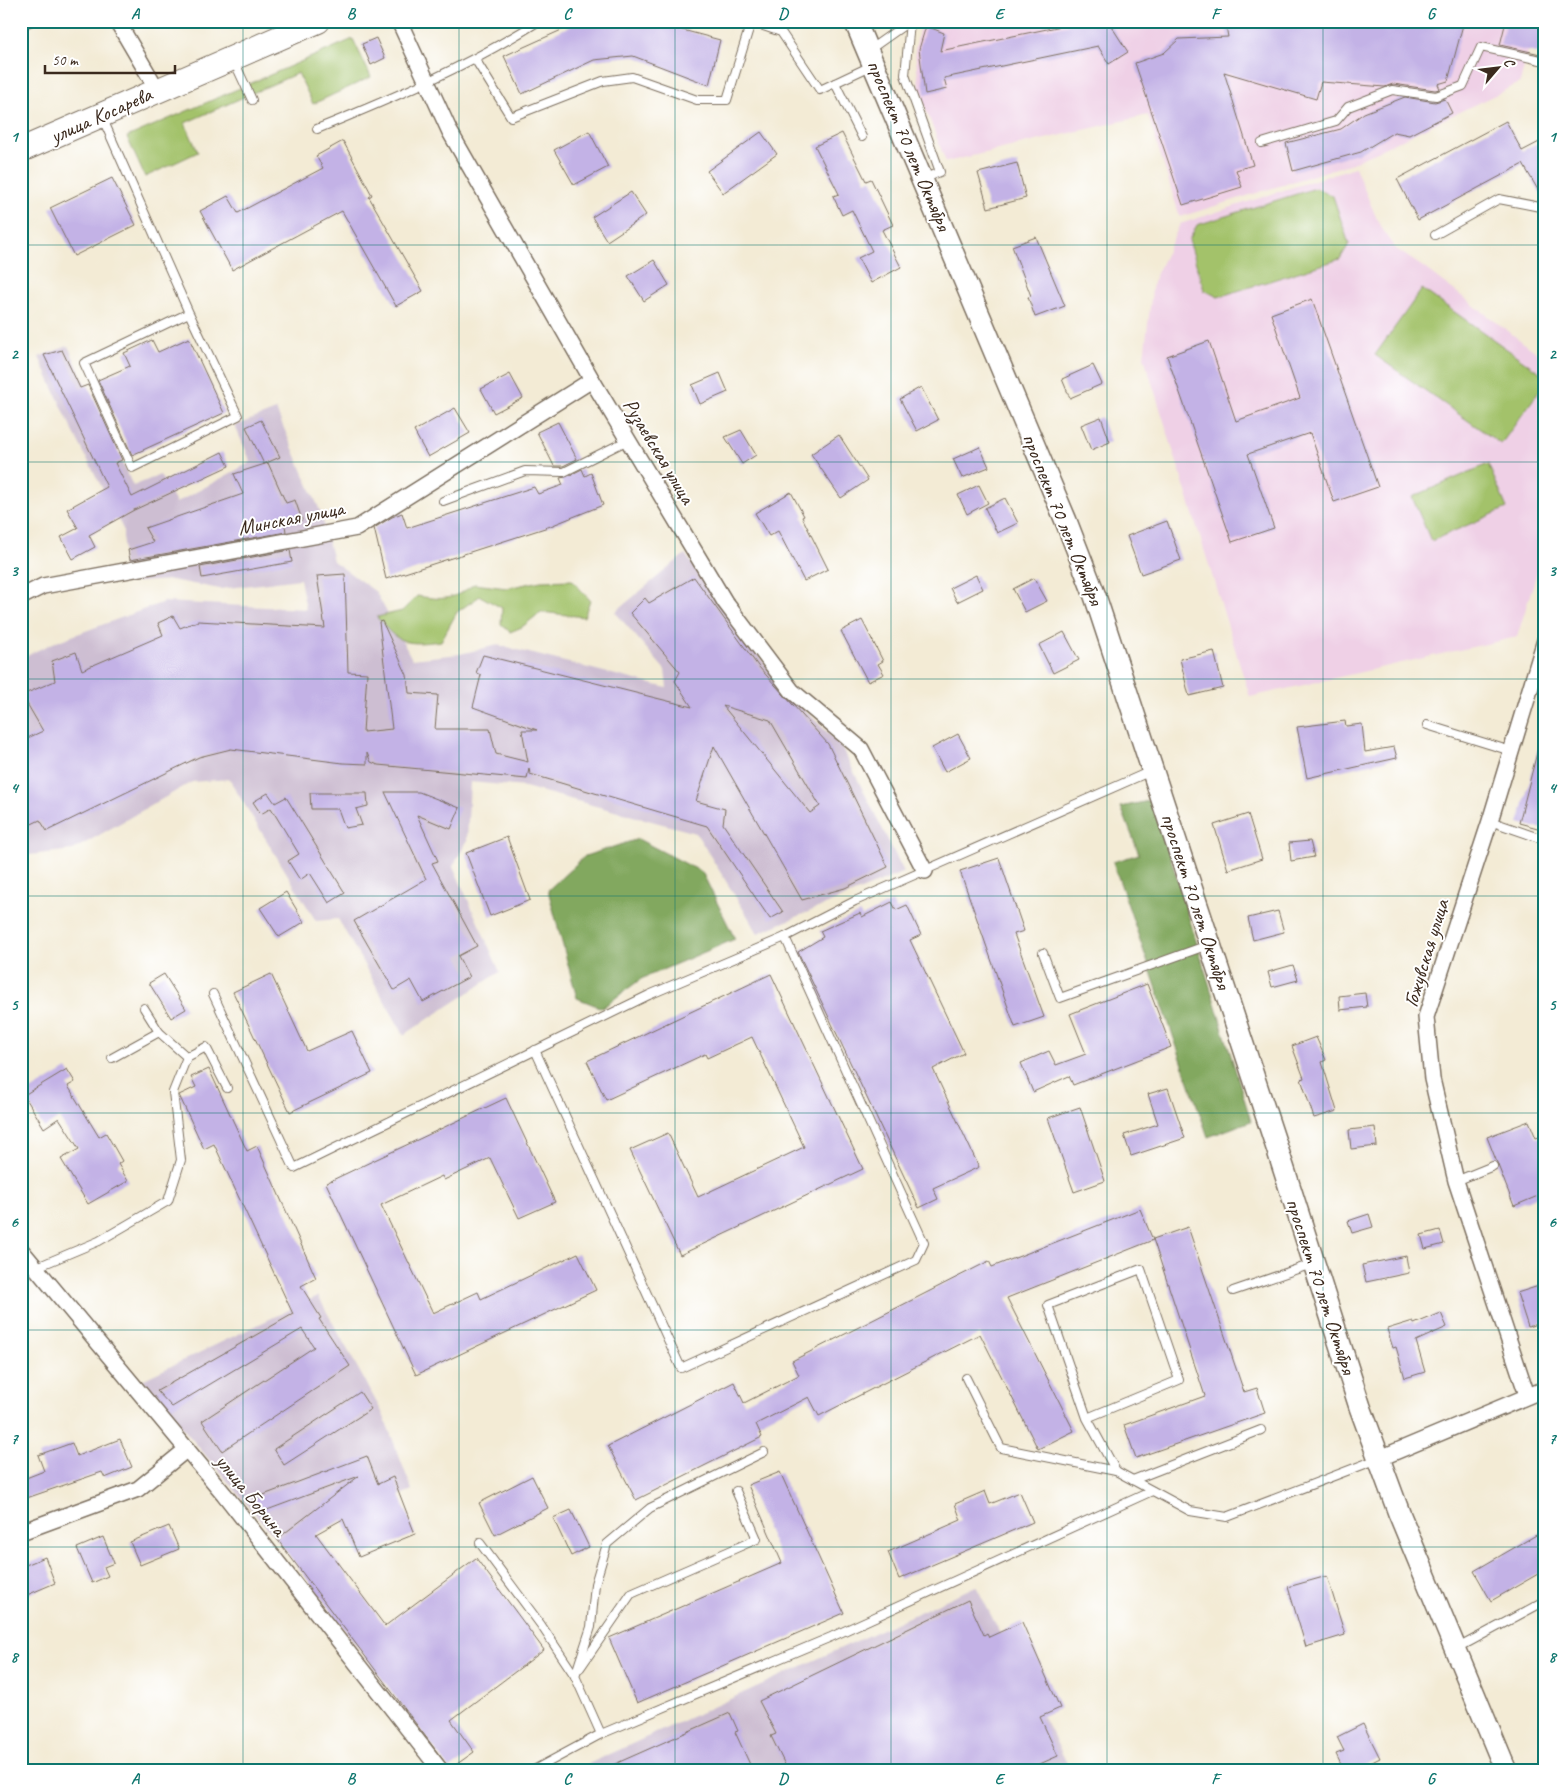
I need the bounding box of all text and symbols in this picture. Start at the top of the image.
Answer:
text: A [131,4,141,24]
text: B [347,4,357,24]
text: C [563,4,573,24]
text: D [778,4,789,24]
text: E [995,4,1006,24]
text: F [1211,4,1222,24]
text: G [1427,4,1437,24]
scale bar [45,42,175,74]
north arrow [1474,42,1524,92]
text: 50 m [52,51,79,70]
text: С [1500,55,1519,71]
street label: проспект 70 лет Октября [861,56,957,236]
street label: улица Косарева [44,80,157,150]
text: 1 [10,127,19,147]
text: 1 [1548,127,1557,147]
text: 2 [10,344,19,364]
text: 2 [1548,344,1557,364]
street label: Рузаевская улица [616,394,701,510]
street label: проспект 70 лет Октября [1017,429,1110,610]
street label: Минская улица [236,495,349,541]
text: 3 [10,561,19,581]
text: 3 [1548,561,1557,581]
text: 4 [10,778,19,798]
text: 4 [1548,778,1557,798]
street label: проспект 70 лет Октября [1155,810,1237,994]
street label: Гожувская улица [1397,894,1455,1010]
text: 5 [11,995,20,1015]
text: 5 [1549,995,1558,1015]
street label: проспект 70 лет Октября [1280,1195,1362,1379]
text: 6 [10,1212,19,1232]
text: 6 [1548,1212,1557,1232]
text: 7 [10,1429,19,1449]
text: 7 [1548,1429,1557,1449]
street label: улица Борина [209,1447,293,1543]
text: 8 [10,1647,19,1667]
text: 8 [1548,1647,1557,1667]
text: A [131,1769,141,1789]
text: B [347,1769,357,1789]
text: C [563,1769,573,1789]
text: D [778,1769,789,1789]
text: E [995,1769,1006,1789]
text: F [1211,1769,1222,1789]
text: G [1427,1769,1437,1789]

